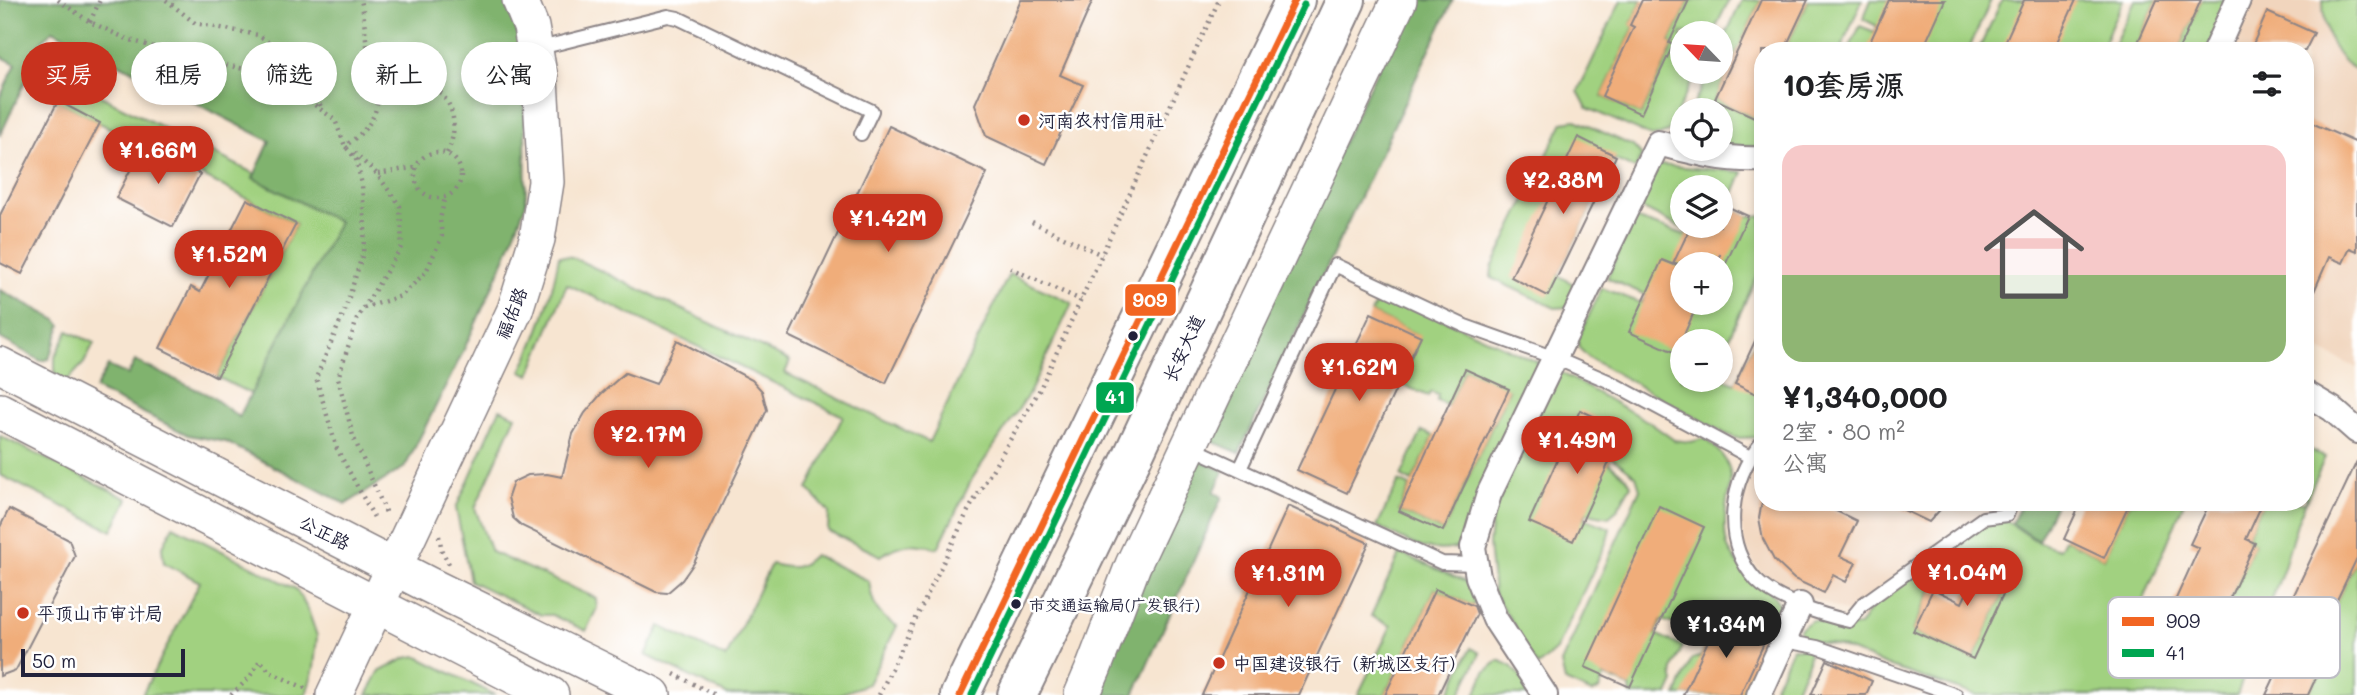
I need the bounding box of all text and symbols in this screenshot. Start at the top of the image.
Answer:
north arrow [1670,21,1732,84]
map controls [1670,21,1733,392]
chip: 买房 [21,42,117,105]
chip: 租房 [131,42,227,105]
chip: 筛选 [241,42,337,105]
chip: 新上 [351,42,447,105]
chip: 公寓 [461,42,557,105]
text: 10套房源 [1782,64,1905,104]
icon: filters [2248,65,2286,103]
button: locate [1670,98,1733,161]
place label: 河南农村信用社 [1038,108,1164,132]
marker: 河南农村信用社 [1016,112,1032,128]
pin: ¥1.66M [101,127,215,186]
text: ¥1.66M [119,134,197,164]
pin: ¥2.38M [1506,156,1620,216]
text: ¥2.38M [1522,164,1604,194]
button: layers [1670,175,1733,238]
icon: home [1971,191,2097,317]
pin: ¥1.42M [831,194,945,254]
text: ¥1.42M [849,202,927,232]
pin: ¥1.52M [172,230,286,290]
text: ¥1.52M [190,238,268,268]
button: + [1670,252,1733,315]
street label: 福佑路 [490,283,532,343]
line badge: 909 [1124,283,1177,317]
text: 909 [1132,287,1168,312]
street label: 长安大道 [1157,310,1209,386]
unlabelled marker [1126,329,1140,343]
button: − [1670,329,1733,392]
pin: ¥1.62M [1302,344,1416,403]
text: ¥1.62M [1320,351,1398,381]
text: ¥1,340,000 [1782,376,1948,416]
line badge: 41 [1095,381,1135,414]
text: 41 [1105,384,1125,409]
pin: ¥2.17M [591,410,705,470]
pin: ¥1.49M [1520,416,1634,476]
text: 2室 · 80 m² [1782,416,1905,446]
text: ¥2.17M [610,418,686,448]
text: ¥1.49M [1537,424,1617,454]
text: 公寓 [1782,447,1828,477]
street label: 公正路 [295,509,355,555]
pin: ¥1.04M [1910,548,2024,608]
pin: ¥1.31M [1231,550,1345,609]
text: ¥1.04M [1927,556,2007,586]
text: ¥1.31M [1251,557,1325,587]
place label: 市交通运输局(广发银行) [1029,594,1200,615]
marker: 市交通运输局(广发银行) [1009,597,1023,611]
legend [2108,597,2340,678]
pin: ¥1.34M [1669,600,1783,660]
place label: 平顶山市审计局 [37,601,163,625]
marker: 平顶山市审计局 [15,605,31,621]
text: ¥1.34M [1686,608,1766,638]
text: 909 [2166,608,2200,633]
text: 41 [2166,640,2186,665]
scale bar [21,646,186,678]
text: 50 m [32,648,76,673]
place label: 中国建设银行（新城区支行） [1233,651,1467,675]
marker: 中国建设银行（新城区支行） [1211,655,1227,671]

